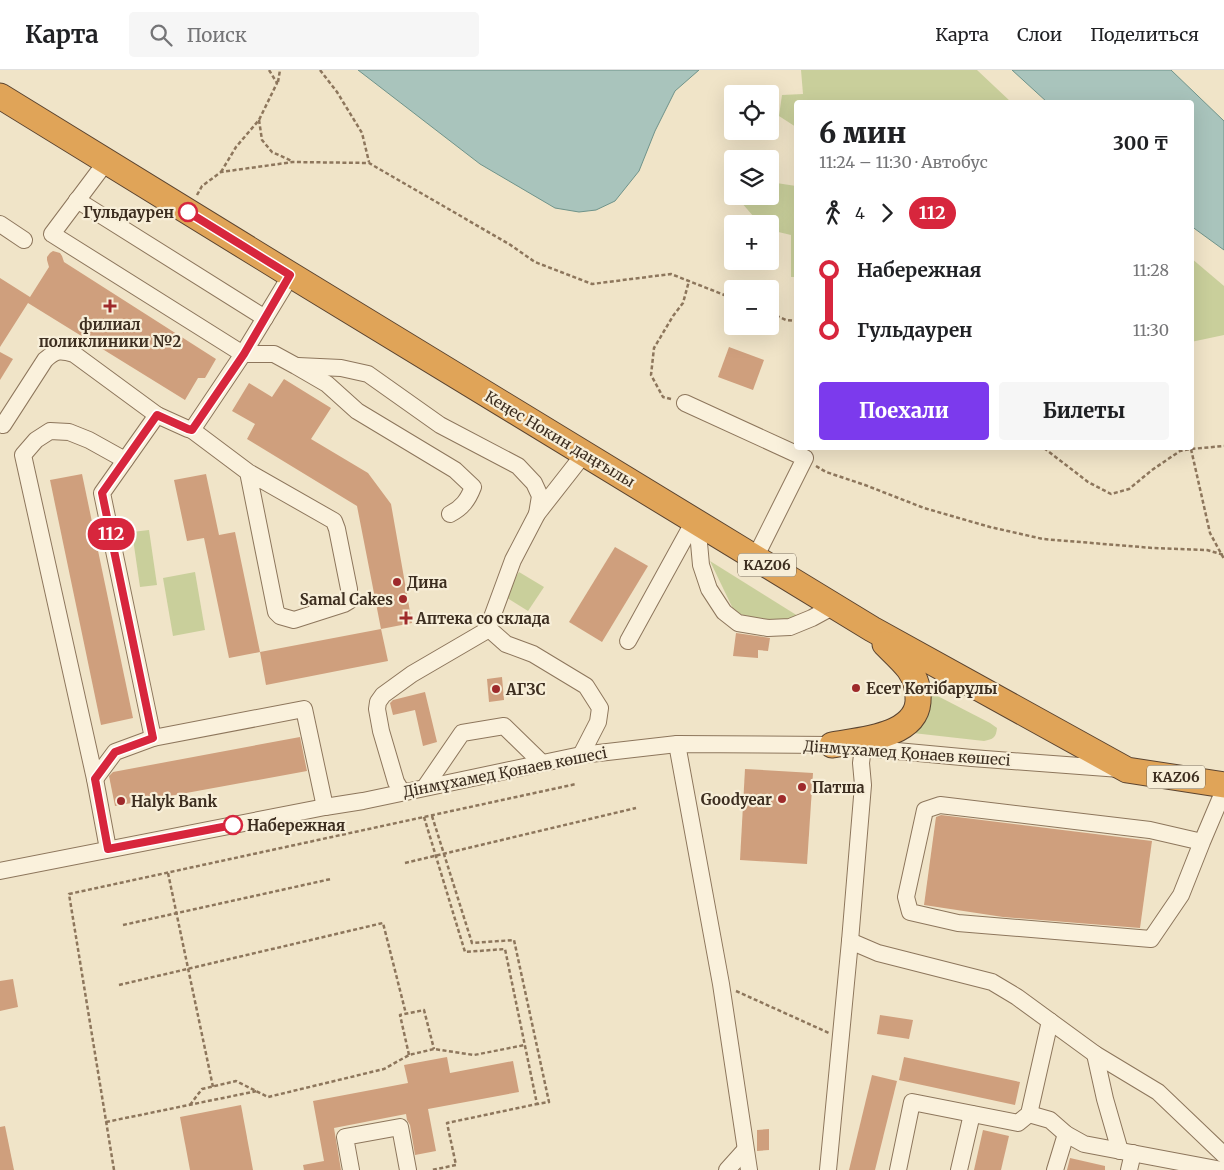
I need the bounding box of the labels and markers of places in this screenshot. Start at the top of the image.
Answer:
marker: Гульдаурен [178,202,198,222]
place label: Гульдаурен [83,203,174,222]
marker: филиал поликлиники №2 [103,299,117,313]
place label: филиал поликлиники №2 [39,315,182,351]
place label: Дина [407,573,448,592]
marker: Дина [391,576,403,588]
place label: Samal Cakes [300,590,393,609]
marker: Samal Cakes [397,593,409,605]
place label: Аптека со склада [415,609,550,628]
marker: Аптека со склада [400,612,412,624]
place label: Есет Көтібарұлы [866,679,998,698]
place label: АГЗС [505,680,546,699]
marker: Есет Көтібарұлы [850,682,862,694]
marker: АГЗС [490,683,502,695]
place label: Патша [812,778,865,797]
marker: Патша [796,781,808,793]
place label: Goodyear [701,790,772,809]
place label: Halyk Bank [131,792,218,811]
marker: Goodyear [776,793,788,805]
marker: Halyk Bank [115,795,127,807]
marker: Набережная [223,815,243,835]
place label: Набережная [247,816,345,835]

